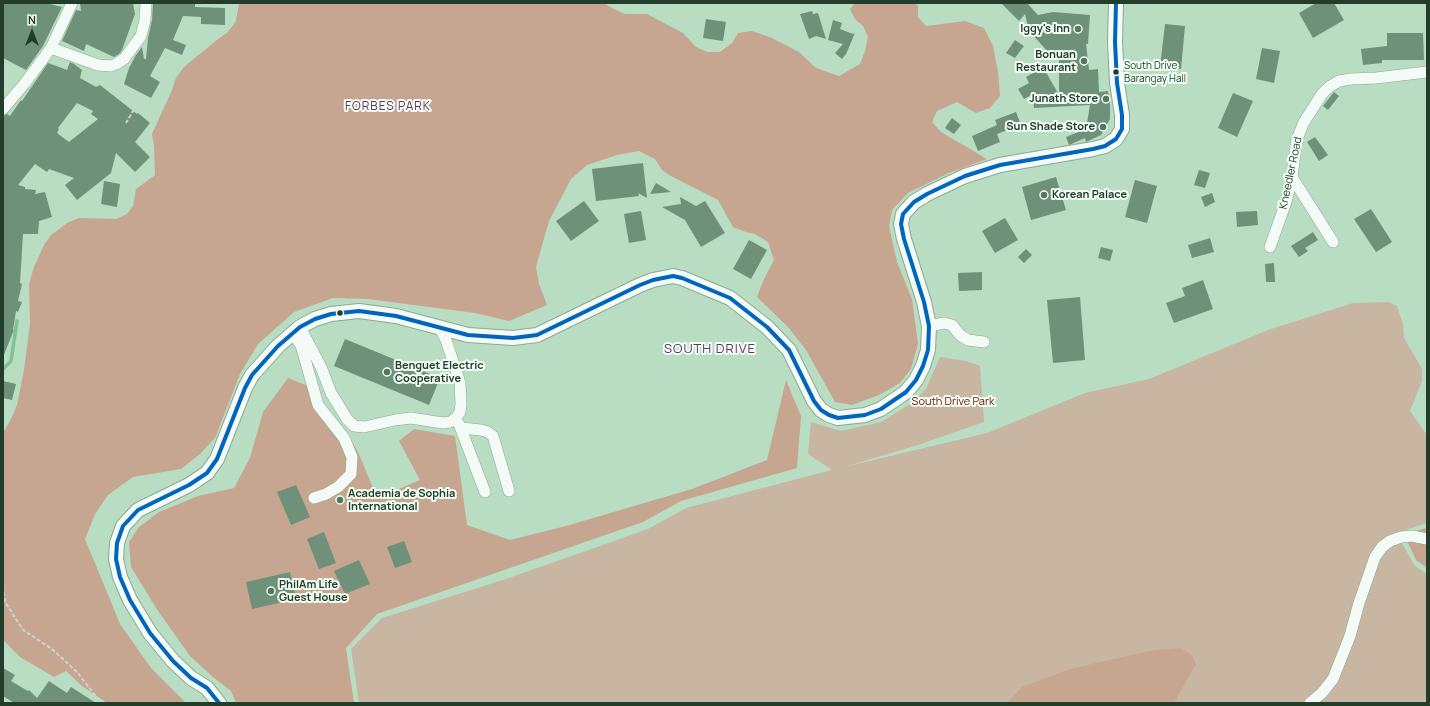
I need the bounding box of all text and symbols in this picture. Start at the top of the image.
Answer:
north arrow [12,12,52,52]
text: N [28,12,36,27]
place label: Iggy's Inn [1020,22,1070,36]
marker: Iggy's Inn [1073,24,1083,34]
place label: Bonuan Restaurant [1016,48,1076,74]
marker: Bonuan Restaurant [1079,56,1089,66]
place label: South Drive Barangay Hall [1124,60,1186,84]
marker: South Drive Barangay Hall [1111,67,1121,77]
place label: Junath Store [1029,92,1098,106]
marker: Junath Store [1101,94,1111,104]
district label: FORBES PARK [345,100,431,114]
place label: Sun Shade Store [1006,120,1095,134]
marker: Sun Shade Store [1098,122,1108,132]
street label: Kneedler Road [1277,136,1305,210]
place label: Korean Palace [1052,188,1127,202]
marker: Korean Palace [1039,190,1049,200]
unlabelled marker [335,308,345,318]
district label: SOUTH DRIVE [664,341,756,357]
place label: Benguet Electric Cooperative [395,359,484,385]
marker: Benguet Electric Cooperative [382,367,392,377]
park label: South Drive Park [912,395,994,409]
place label: Academia de Sophia International [348,487,455,513]
marker: Academia de Sophia International [335,495,345,505]
place label: PhilAm Life Guest House [279,578,348,604]
marker: PhilAm Life Guest House [266,586,276,596]

